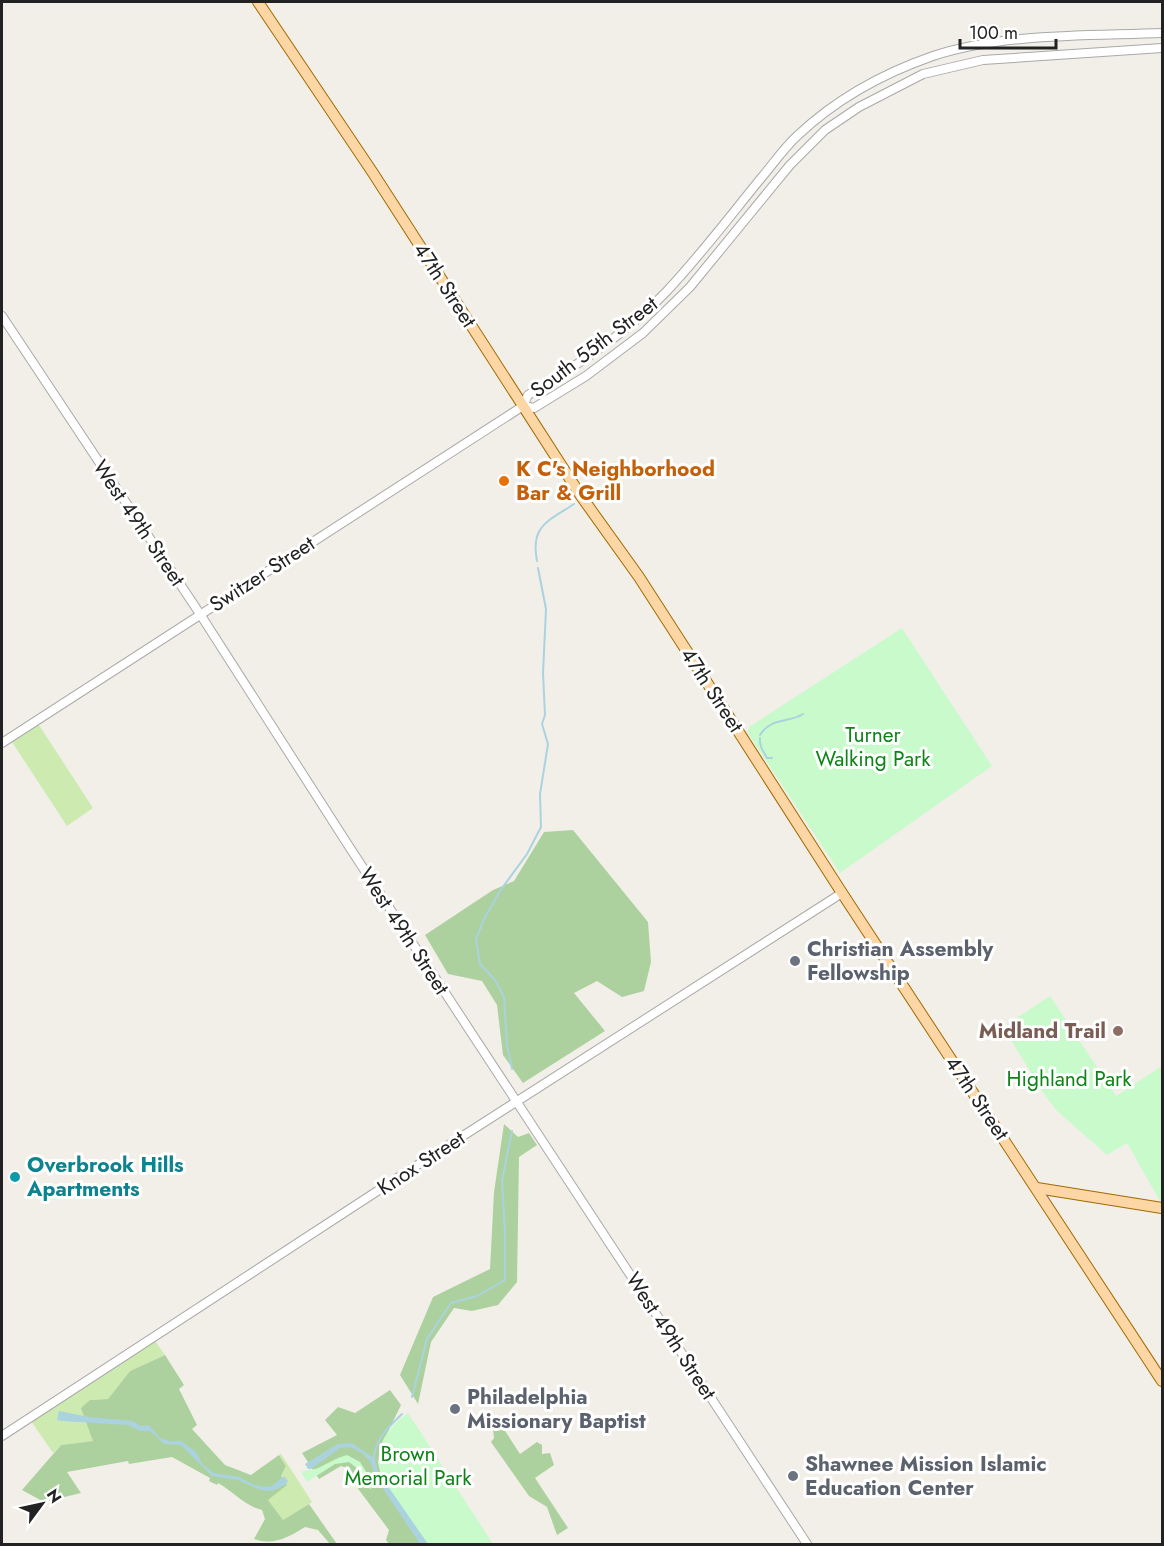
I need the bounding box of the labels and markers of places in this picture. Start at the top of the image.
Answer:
place label: K C's Neighborhood Bar & Grill [516,454,715,508]
marker: K C's Neighborhood Bar & Grill [497,474,511,488]
place label: Christian Assembly Fellowship [807,934,994,988]
marker: Christian Assembly Fellowship [788,954,802,968]
place label: Midland Trail [979,1016,1106,1046]
marker: Midland Trail [1111,1024,1125,1038]
place label: Overbrook Hills Apartments [26,1150,184,1204]
marker: Overbrook Hills Apartments [8,1170,22,1184]
place label: Philadelphia Missionary Baptist [467,1382,646,1436]
marker: Philadelphia Missionary Baptist [448,1402,462,1416]
place label: Shawnee Mission Islamic Education Center [805,1449,1047,1503]
marker: Shawnee Mission Islamic Education Center [786,1469,800,1483]

